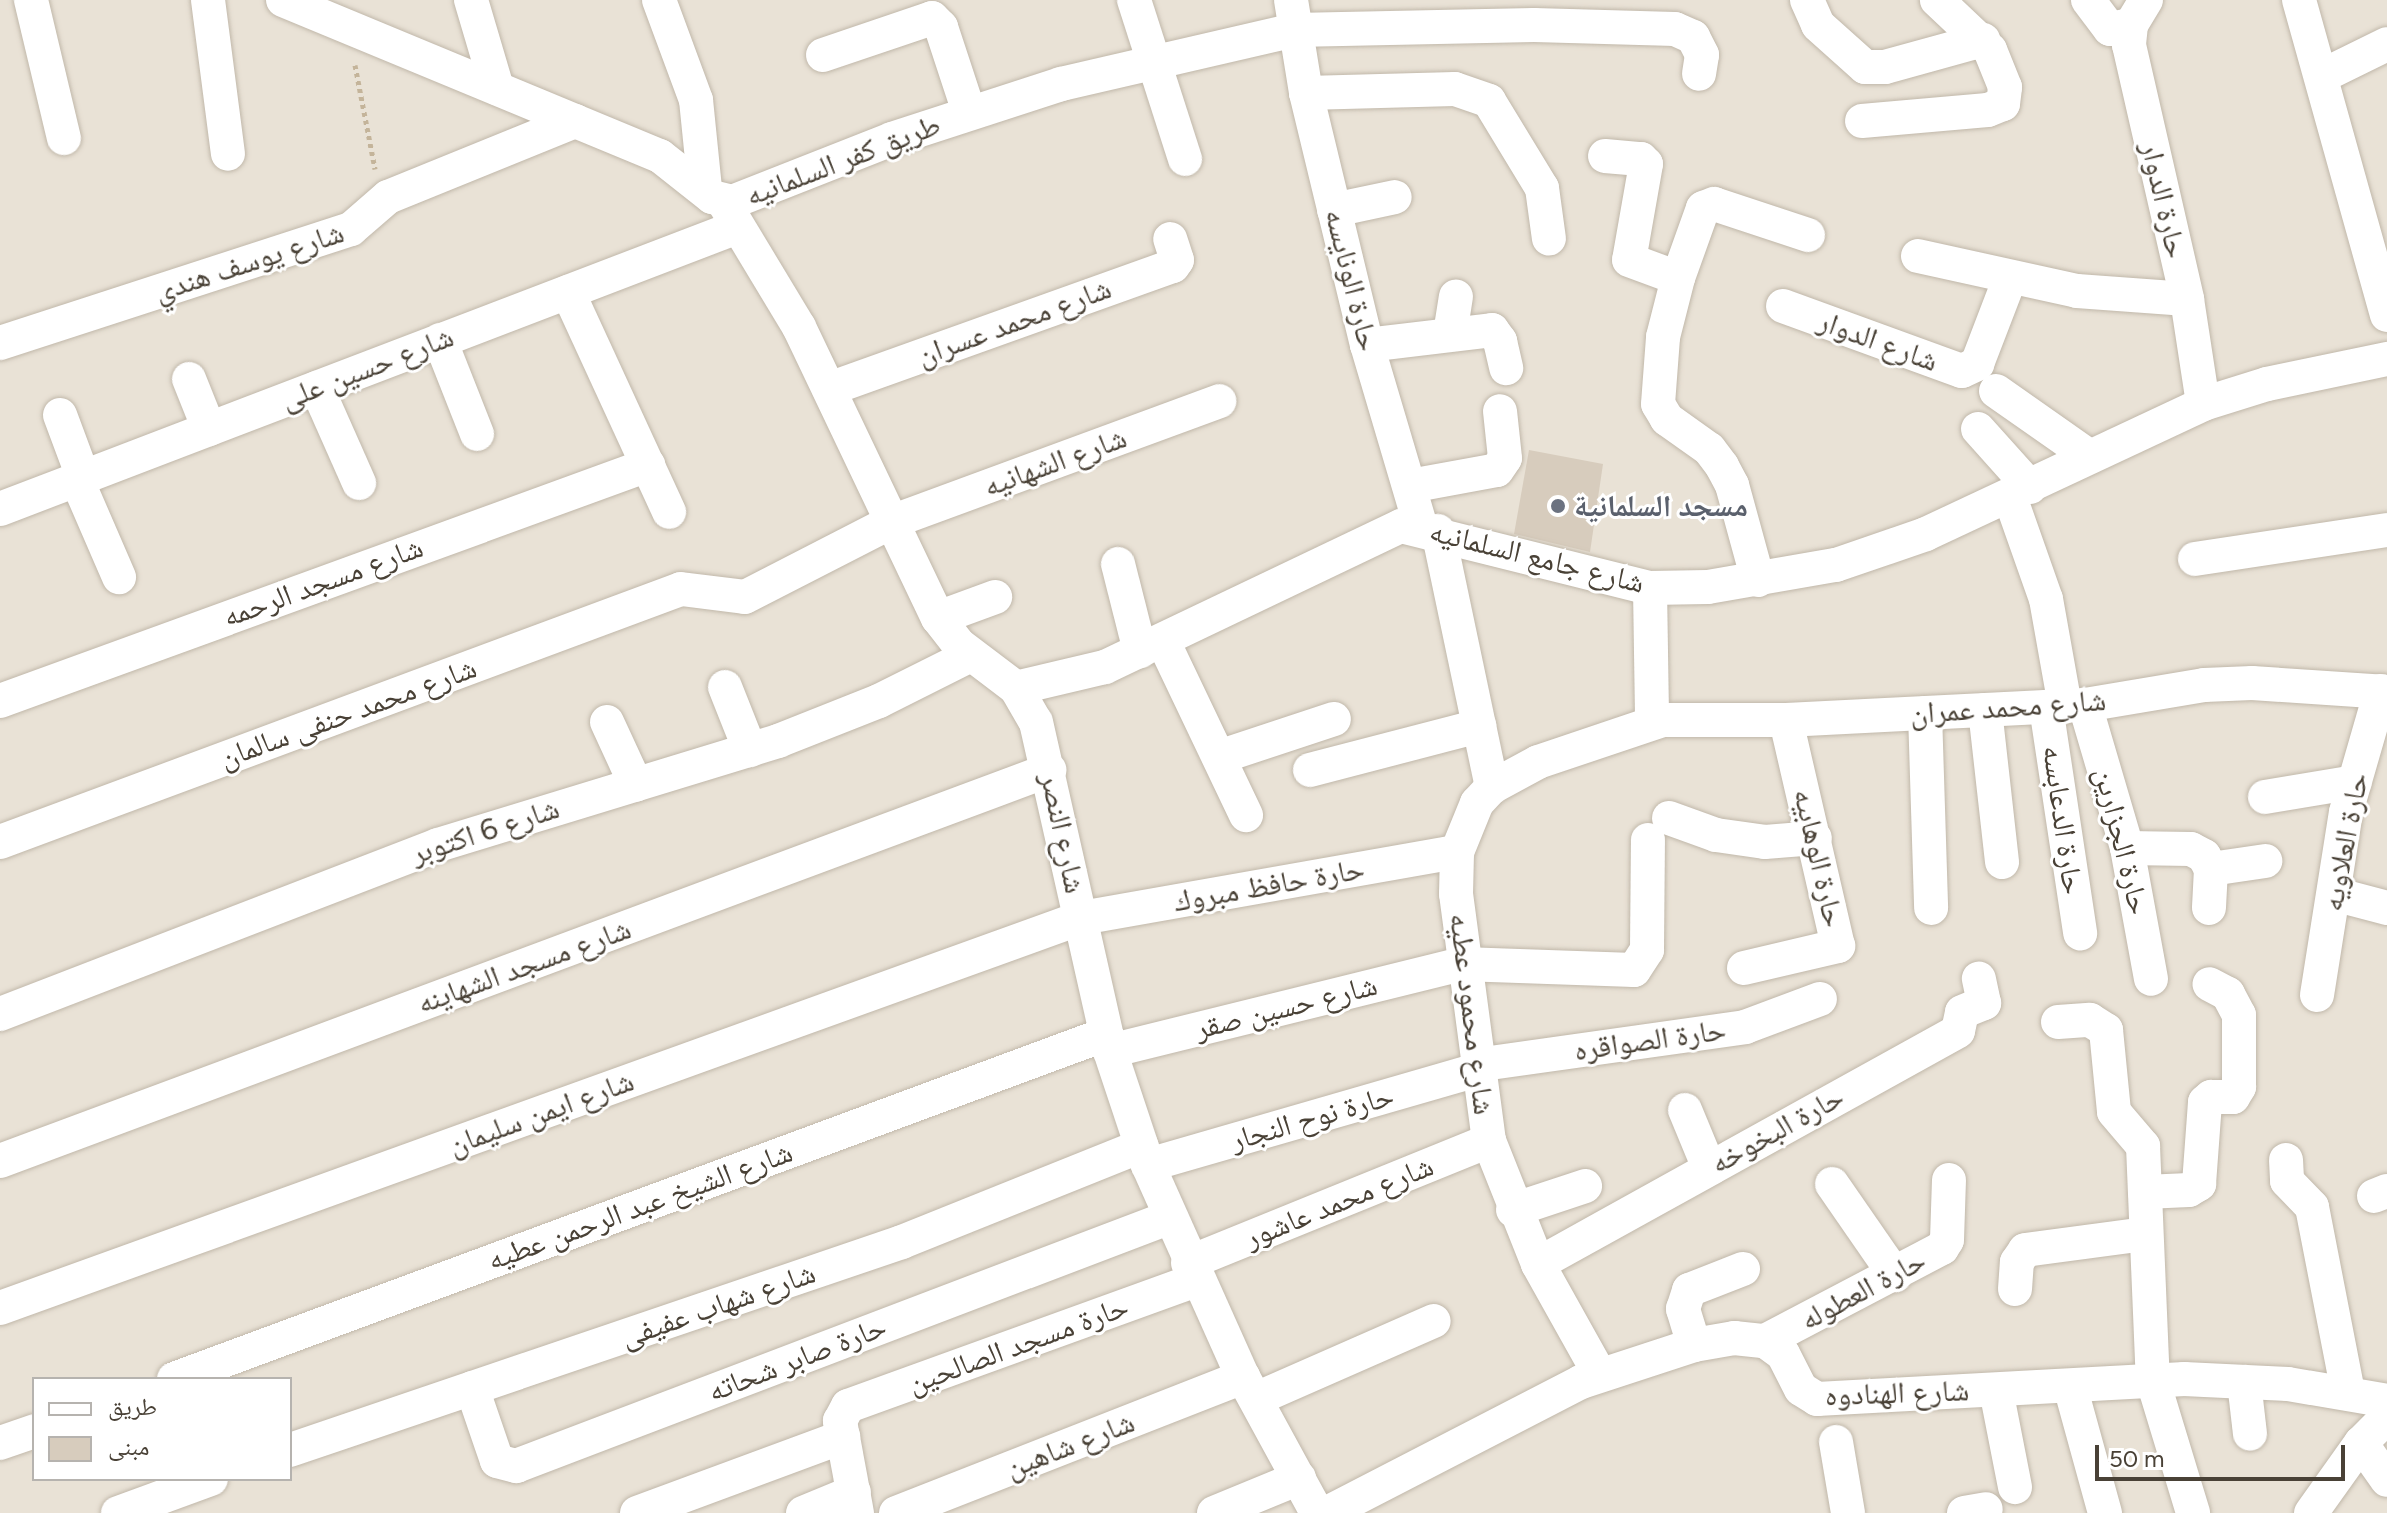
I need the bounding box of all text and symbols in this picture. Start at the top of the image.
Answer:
street label: طريق كفر السلمانيه [740,106,946,214]
street label: حارة الدوار [2133,138,2195,262]
street label: حارة الونايسه [1317,205,1387,355]
street label: شارع يوسف هندي [150,214,348,310]
street label: شارع محمد عسران [912,270,1116,374]
street label: شارع الدوار [1813,303,1943,379]
street label: شارع حسين على [275,319,459,417]
street label: شارع الشهانيه [979,420,1131,504]
place label: مسجد السلمانية [1574,488,1748,524]
marker: مسجد السلمانية [1549,497,1567,515]
street label: شارع جامع السلمانيه [1426,513,1648,601]
street label: شارع مسجد الرحمه [218,529,428,635]
street label: شارع محمد حنفى سالمان [215,650,481,776]
street label: شارع محمد عمران [1909,682,2107,732]
street label: حارة الدعابسه [2035,743,2091,897]
street label: حارة الجزارين [2086,764,2158,918]
street label: شارع النصر [1033,770,1093,896]
street label: حارة العلاويه [2314,770,2376,914]
street label: حارة الوهابيه [1786,785,1852,931]
street label: شارع 6 اكتوبر [406,790,564,872]
street label: حارة حافظ مبروك [1171,851,1367,919]
street label: شارع مسجد الشهاينه [412,911,636,1021]
street label: شارع محمود عطيه [1442,911,1502,1117]
street label: شارع حسين صقر [1191,967,1381,1047]
street label: حارة الصواقره [1572,1012,1728,1068]
street label: شارع ايمن سليمان [443,1063,639,1163]
street label: حارة نوح النجار [1226,1078,1398,1158]
street label: حارة البخوخه [1704,1079,1850,1181]
street label: شارع الشيخ عبد الرحمن عطيه [483,1134,797,1278]
street label: شارع محمد عاشور [1239,1148,1439,1256]
street label: حارة العطوله [1794,1242,1932,1338]
street label: شارع شهاب عفيفى [616,1255,820,1355]
street label: حارة مسجد الصالحين [903,1288,1133,1402]
street label: حارة صابر شحاته [703,1309,891,1409]
street label: شارع الهنادوه [1824,1372,1970,1414]
legend [32,1377,292,1481]
text: طريق [108,1392,157,1421]
street label: شارع شاهين [1000,1404,1140,1486]
scale bar [2099,1429,2349,1479]
text: مبنى [108,1432,149,1461]
text: 50 m [2109,1444,2165,1473]

